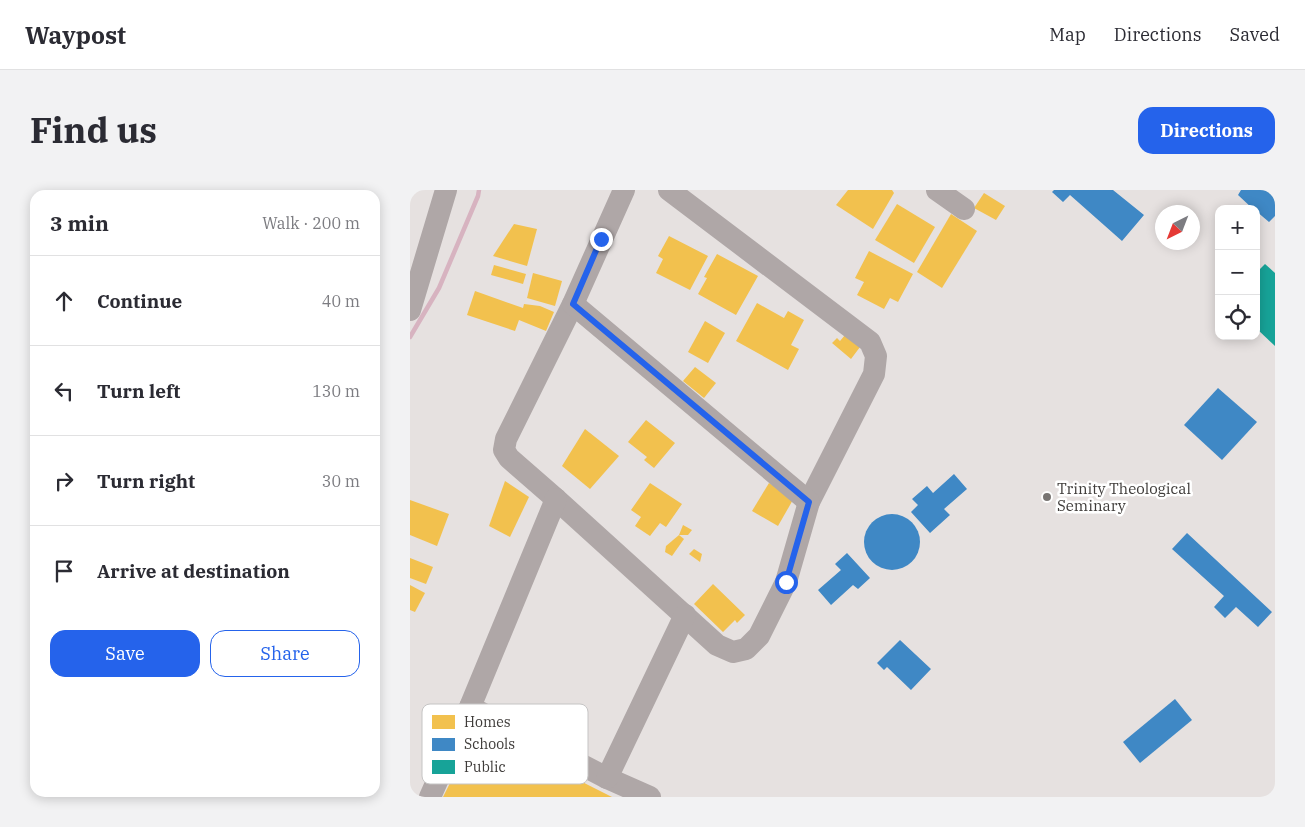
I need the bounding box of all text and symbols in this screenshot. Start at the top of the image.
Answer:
text: Waypost [25,19,126,51]
text: Map [1049,23,1086,46]
text: Directions [1114,23,1202,46]
text: Saved [1230,23,1280,46]
text: Find us [30,107,157,153]
button: Directions [1138,107,1275,154]
north arrow [1155,205,1200,250]
map controls [1215,205,1260,340]
button: + [1215,205,1260,250]
text: 3 min [50,209,109,237]
text: Walk · 200 m [262,213,360,233]
route end [590,228,613,251]
button: − [1215,250,1260,295]
icon: ahead [50,287,78,315]
text: Continue [97,289,182,313]
text: 40 m [322,291,360,311]
button: locate [1215,295,1260,340]
icon: left [50,377,78,405]
text: Turn left [97,379,180,403]
text: 130 m [312,381,360,401]
icon: right [50,467,78,495]
text: Turn right [97,469,195,493]
text: 30 m [322,471,360,491]
place label: Trinity Theological Seminary [1057,479,1191,515]
marker: Trinity Theological Seminary [1041,491,1053,503]
icon: arrive [50,557,78,585]
text: Arrive at destination [97,559,290,583]
route start [775,571,798,594]
button: Save [50,630,200,677]
button: Share [210,630,360,677]
legend [422,704,588,784]
text: Homes [464,713,511,731]
text: Schools [464,735,515,753]
text: Public [464,758,506,776]

